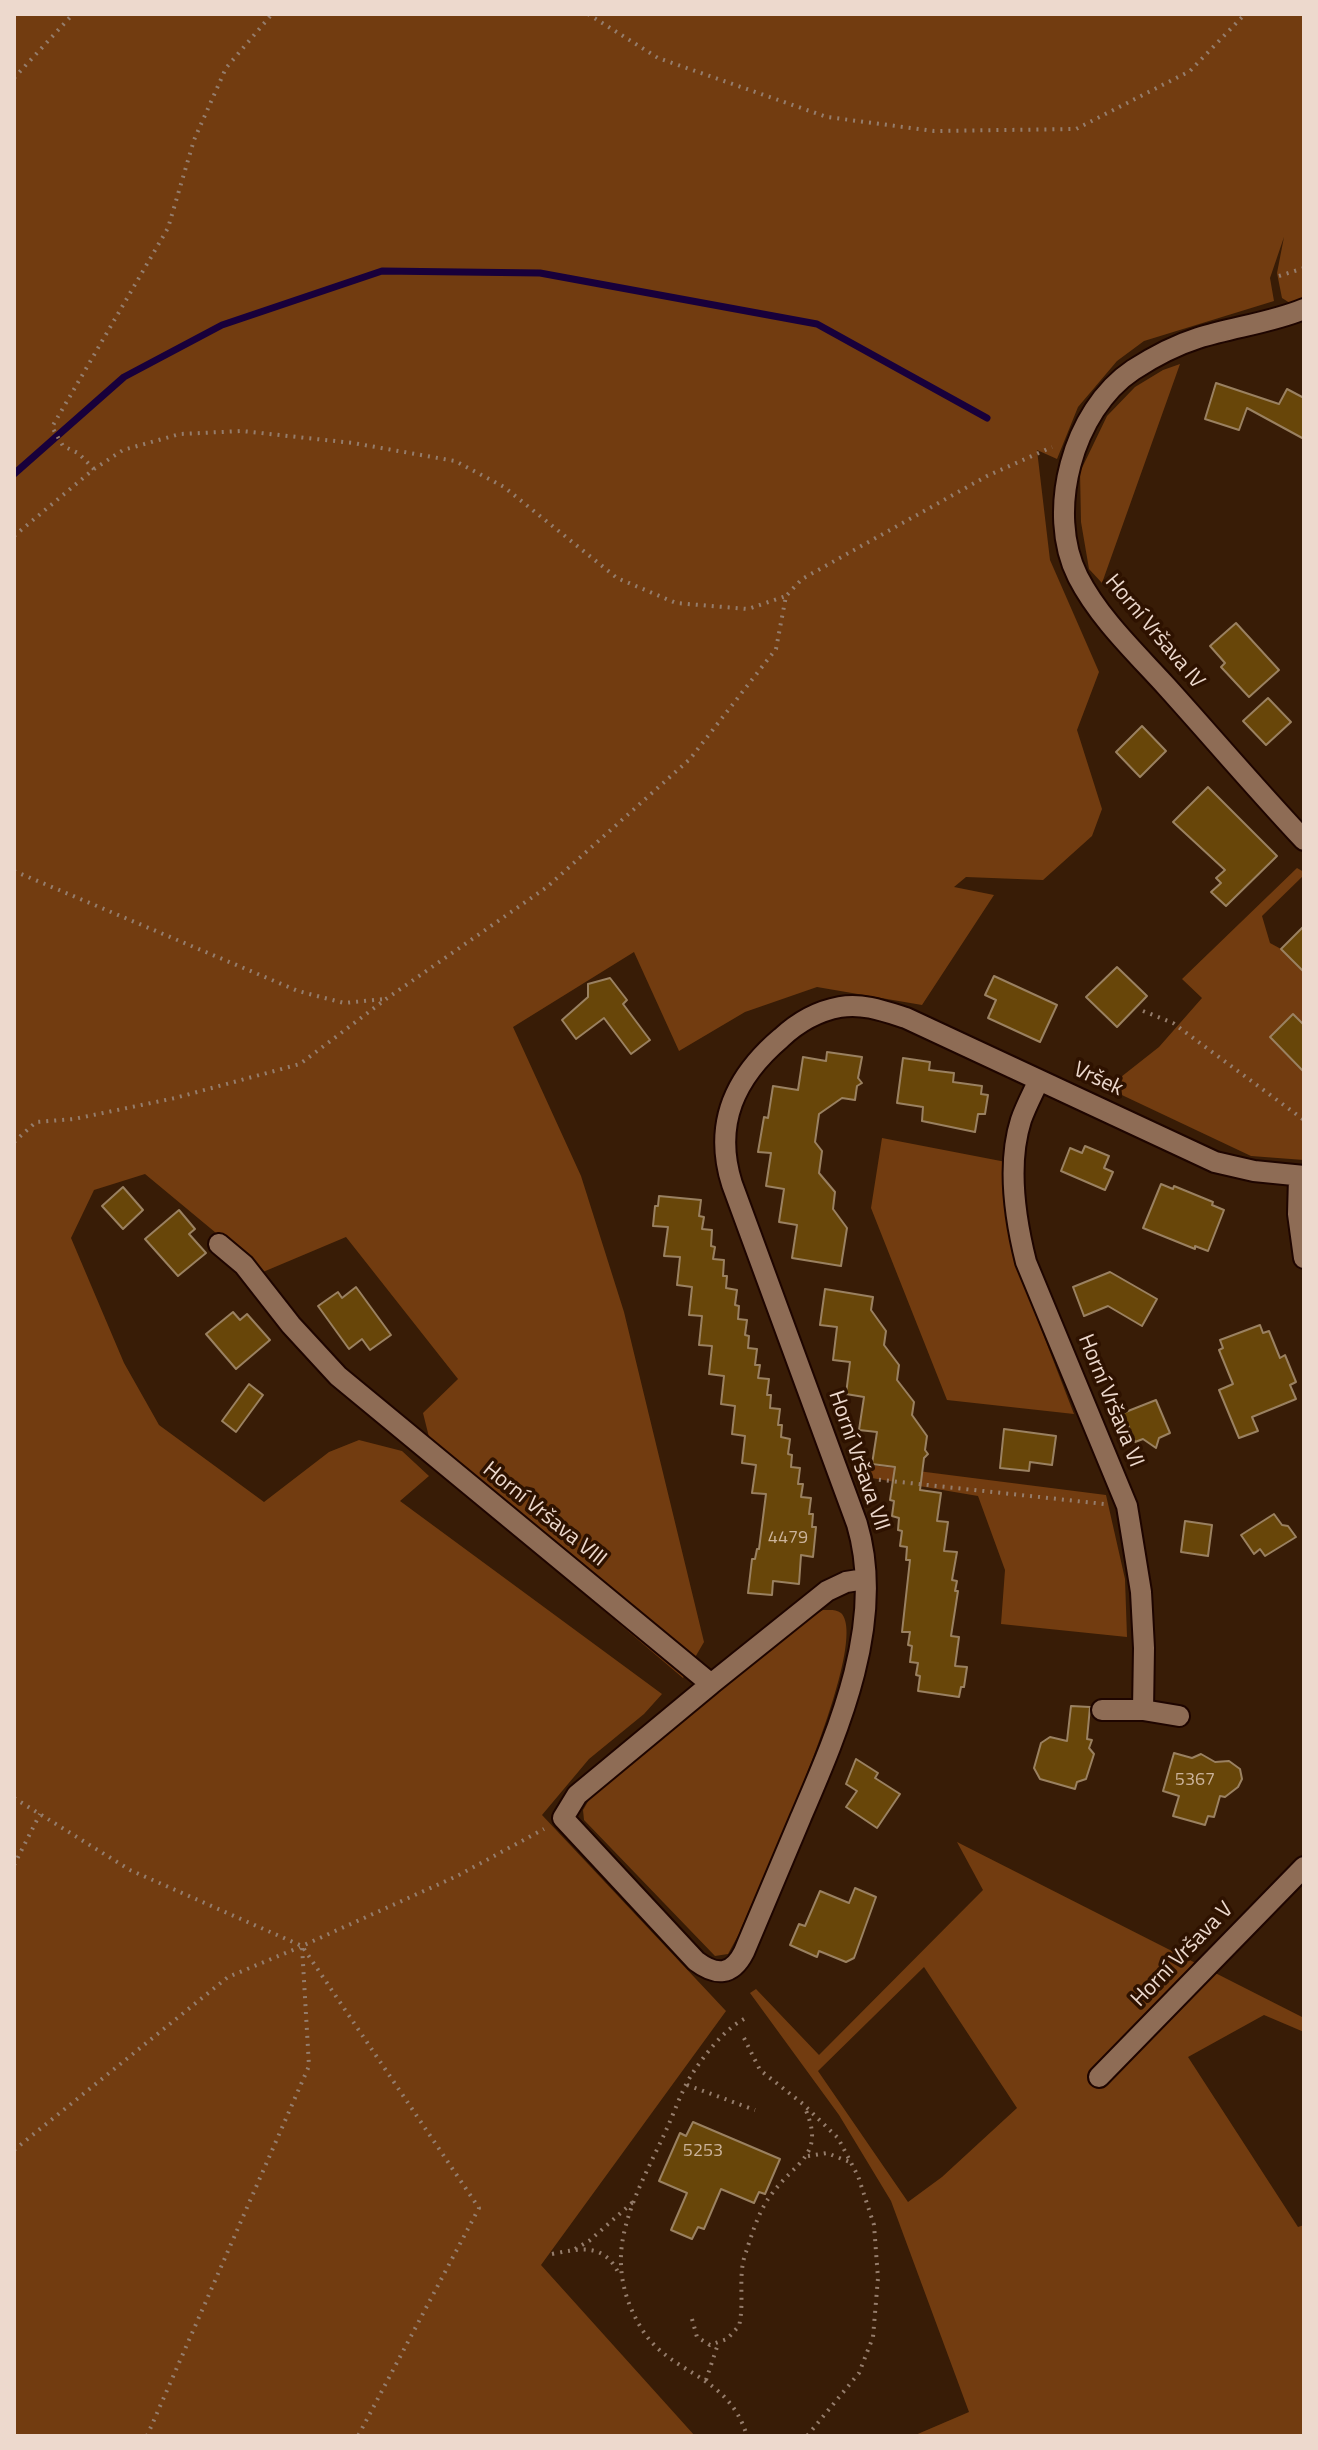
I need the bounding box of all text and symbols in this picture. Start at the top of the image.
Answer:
street label: Horní Vršava IV [1099,570,1209,694]
street label: Vršek [1069,1057,1127,1103]
street label: Horní Vršava VI [1071,1331,1149,1471]
street label: Horní Vršava VII [822,1388,894,1534]
street label: Horní Vršava VIII [477,1457,611,1573]
house number: 4479 [768,1528,808,1550]
house number: 5367 [1175,1770,1215,1792]
street label: Horní Vršava V [1126,1897,1240,2013]
house number: 5253 [683,2141,723,2163]

